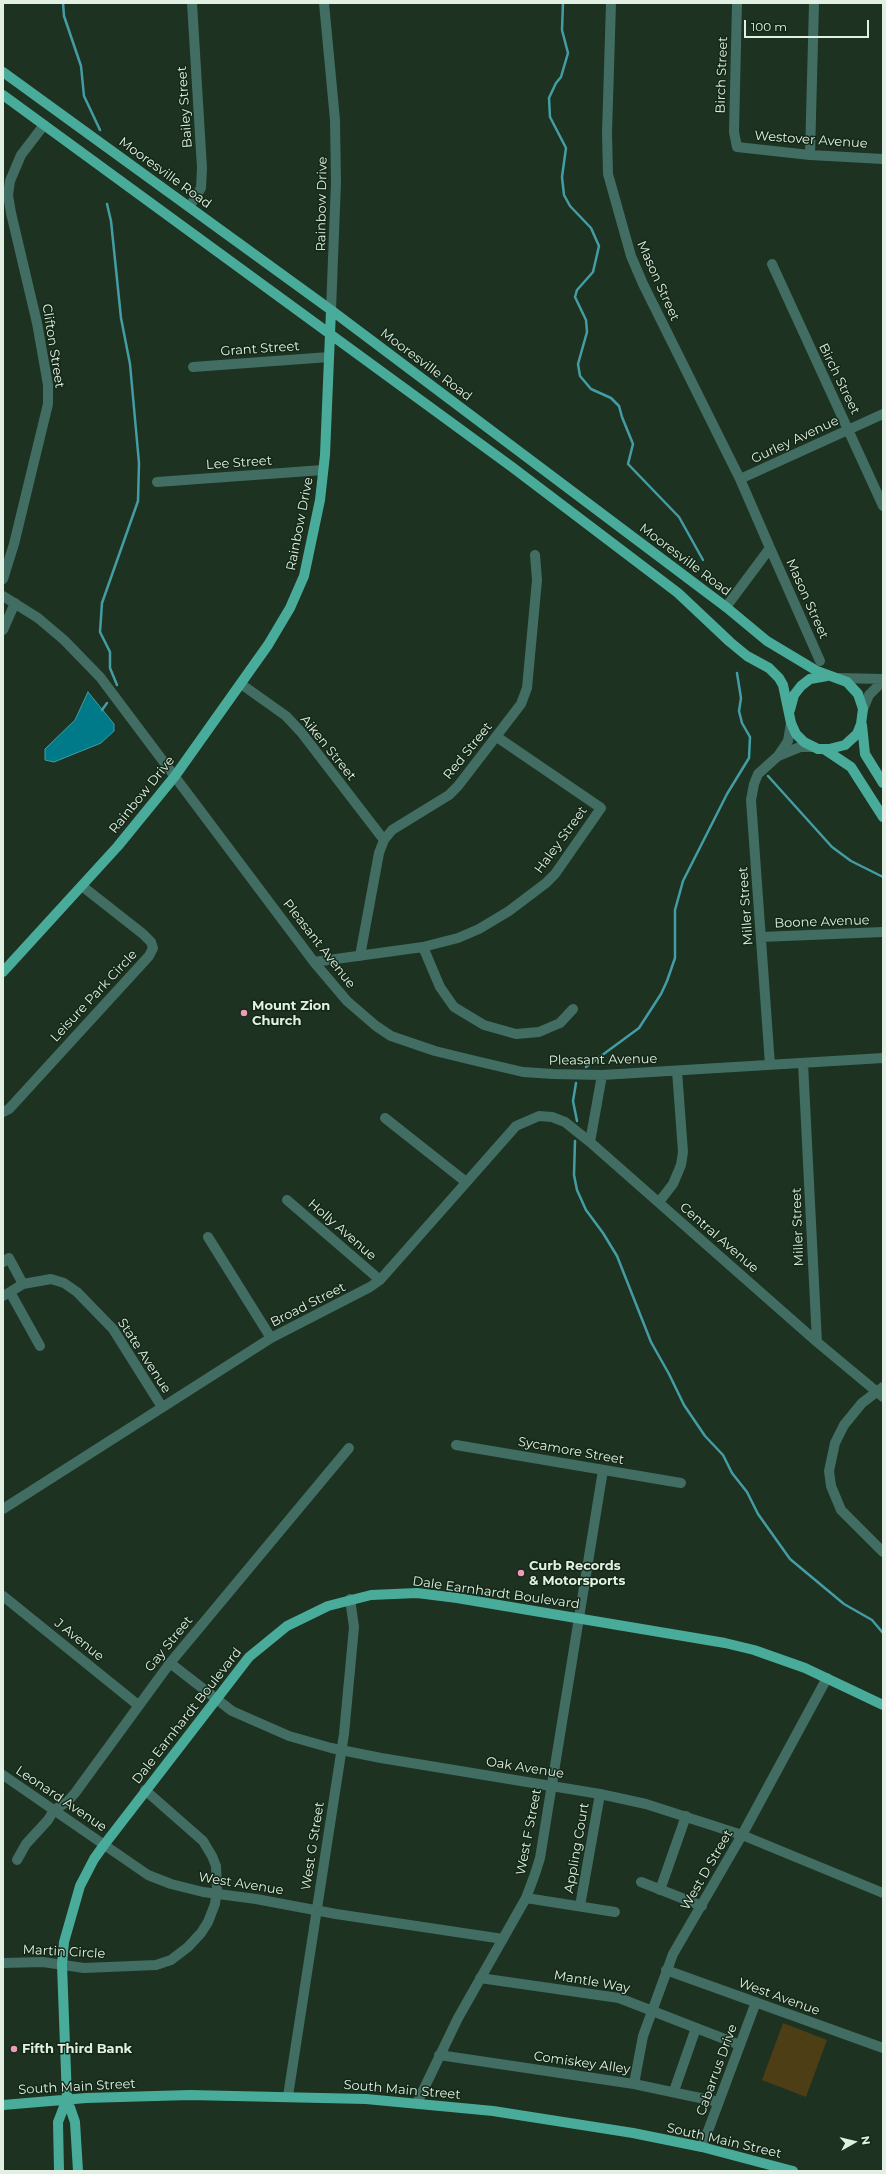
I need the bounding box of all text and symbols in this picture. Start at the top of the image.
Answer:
scale bar [746,12,871,38]
text: 100 m [751,19,787,34]
street label: Birch Street [713,36,731,114]
street label: Bailey Street [174,66,196,148]
street label: Westover Avenue [754,128,868,152]
street label: Mooresville Road [116,134,214,212]
street label: Rainbow Drive [313,156,331,252]
street label: Mason Street [633,239,683,323]
street label: Clifton Street [39,303,67,389]
street label: Mooresville Road [377,325,475,405]
street label: Grant Street [220,338,300,360]
street label: Birch Street [815,341,863,417]
street label: Gurley Avenue [749,413,841,467]
street label: Lee Street [206,453,272,473]
street label: Rainbow Drive [283,476,317,572]
street label: Mooresville Road [636,520,734,600]
street label: Mason Street [782,557,832,641]
street label: Aiken Street [297,712,359,784]
street label: Red Street [440,719,496,783]
street label: Rainbow Drive [106,753,178,837]
street label: Haley Street [531,803,591,877]
street label: Miller Street [735,866,757,946]
street label: Pleasant Avenue [279,896,359,992]
street label: Boone Avenue [774,913,870,931]
street label: Leisure Park Circle [47,947,141,1045]
place label: Mount Zion Church [252,998,330,1029]
marker: Mount Zion Church [239,1008,249,1018]
street label: Pleasant Avenue [549,1051,657,1069]
street label: Miller Street [789,1187,807,1267]
street label: Holly Avenue [305,1196,379,1264]
street label: Central Avenue [676,1200,762,1276]
street label: Broad Street [268,1279,348,1331]
street label: State Avenue [114,1316,174,1396]
street label: Sycamore Street [517,1434,625,1468]
place label: Curb Records & Motorsports [529,1558,625,1589]
marker: Curb Records & Motorsports [516,1568,526,1578]
street label: Dale Earnhardt Boulevard [412,1574,580,1612]
street label: Gay Street [142,1613,196,1675]
street label: J Avenue [51,1615,107,1665]
street label: Dale Earnhardt Boulevard [129,1645,245,1787]
street label: Oak Avenue [485,1754,565,1782]
street label: Leonard Avenue [13,1763,109,1835]
street label: West F Street [513,1788,545,1876]
street label: West G Street [298,1801,328,1891]
street label: Appling Court [561,1802,593,1894]
street label: West D Street [678,1827,736,1913]
street label: West Avenue [197,1870,285,1898]
street label: Martin Circle [22,1942,106,1962]
street label: Mantle Way [553,1968,631,1996]
street label: West Avenue [736,1975,822,2019]
street label: Cabarrus Drive [693,2022,741,2118]
place label: Fifth Third Bank [22,2041,132,2057]
marker: Fifth Third Bank [9,2044,19,2054]
street label: Comiskey Alley [533,2048,631,2078]
street label: South Main Street [18,2076,136,2098]
street label: South Main Street [343,2077,461,2103]
street label: South Main Street [665,2120,783,2162]
north arrow [834,2122,874,2162]
text: N [858,2135,873,2146]

